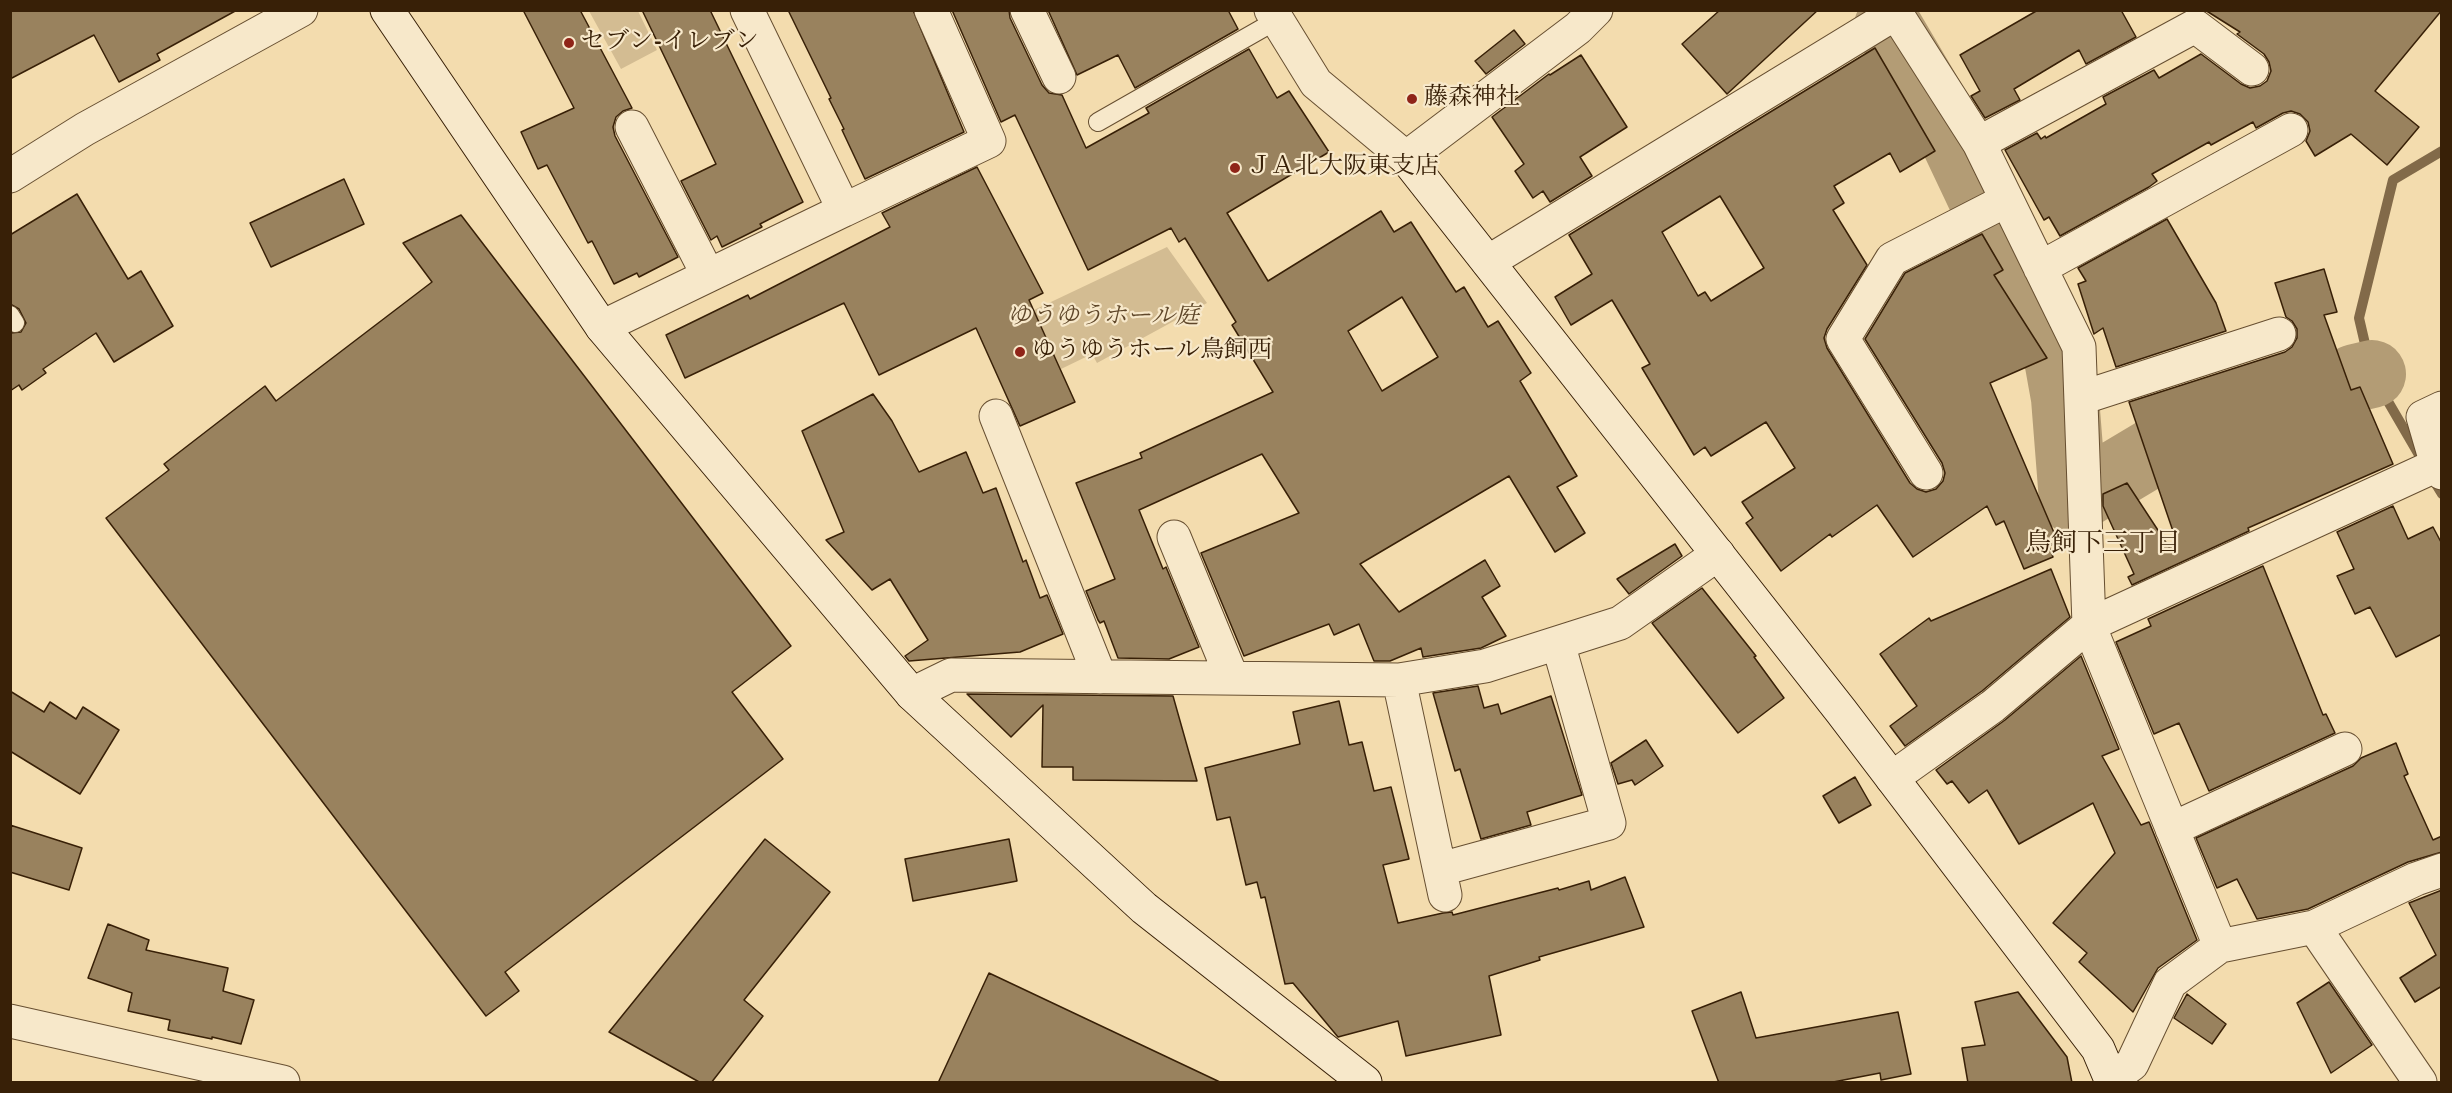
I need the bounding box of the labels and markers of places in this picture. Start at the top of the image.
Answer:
place label: セブン-イレブン [581,29,759,57]
marker: セブン-イレブン [562,36,576,50]
place label: 藤森神社 [1424,85,1520,113]
marker: 藤森神社 [1405,92,1419,106]
place label: ＪＡ北大阪東支店 [1247,154,1439,182]
marker: ＪＡ北大阪東支店 [1228,161,1242,175]
place label: ゆうゆうホール鳥飼西 [1032,338,1272,366]
marker: ゆうゆうホール鳥飼西 [1013,345,1027,359]

